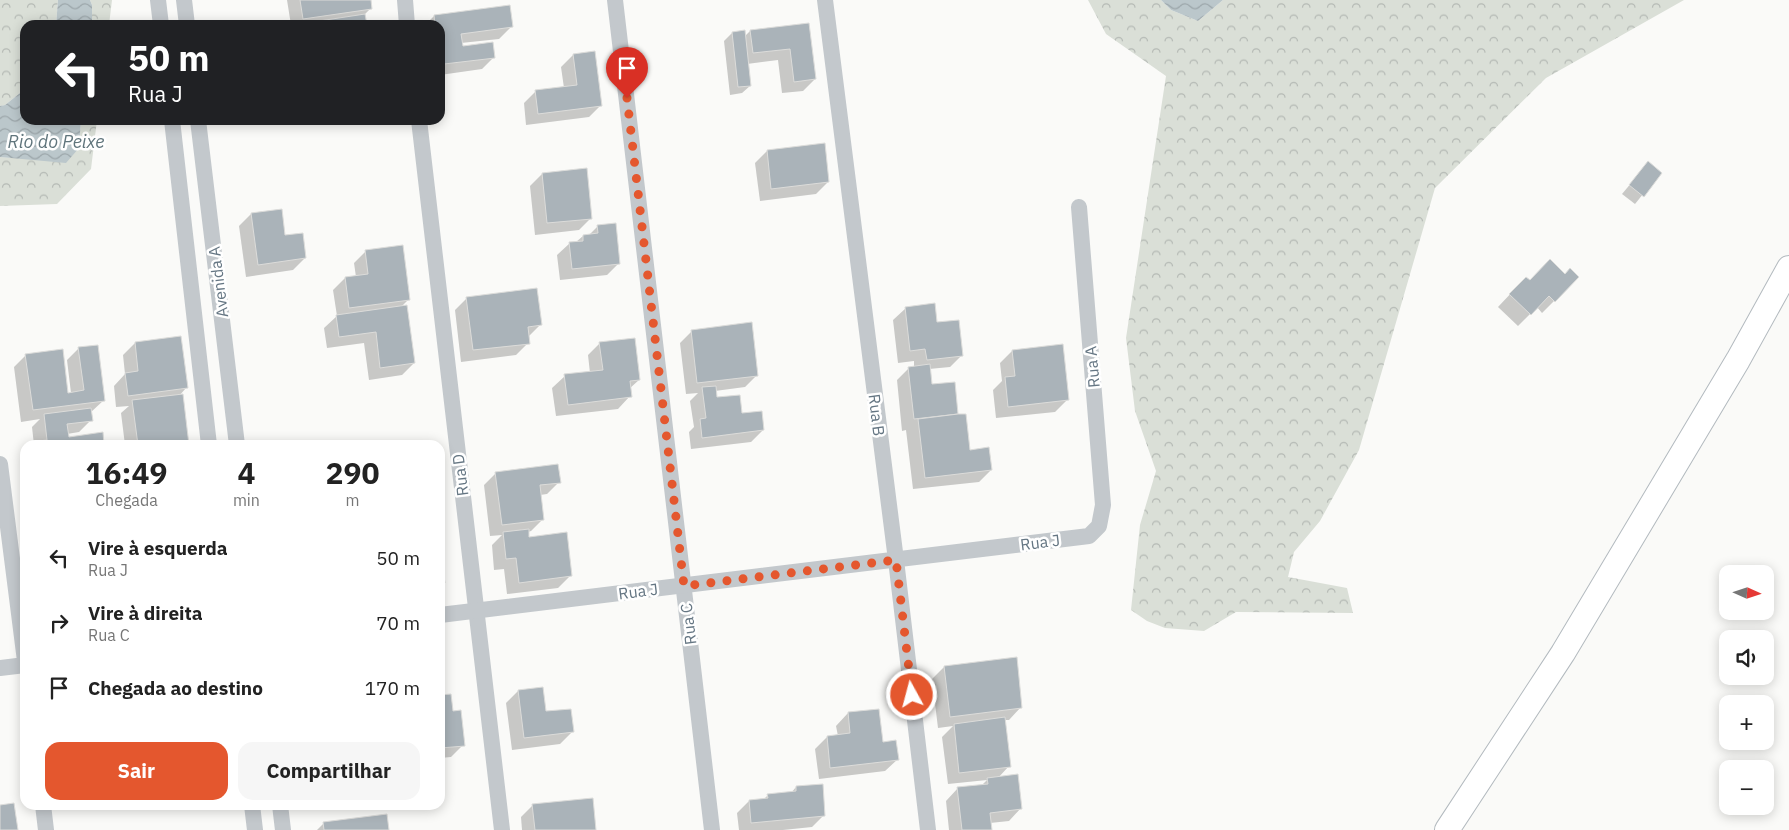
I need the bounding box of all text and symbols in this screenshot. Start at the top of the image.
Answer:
text: 50 m [128,35,210,81]
icon: left [45,40,110,105]
pin [606,47,648,98]
icon: arrive [613,54,641,82]
text: Rua J [128,79,183,108]
water label: Rio do Peixe [8,130,104,153]
street label: Avenida A [204,245,232,319]
street label: Rua A [1080,345,1104,389]
street label: Rua B [865,393,889,437]
text: 16:49 [86,453,167,492]
text: 4 [237,453,255,492]
text: 290 [325,453,379,492]
street label: Rua D [447,453,473,497]
text: Chegada [95,490,158,510]
text: min [233,490,260,510]
text: m [345,490,359,510]
street label: Rua J [1019,530,1061,554]
text: Vire à esquerda [88,536,228,560]
icon: left [45,544,73,572]
text: 50 m [376,546,420,570]
text: Rua J [88,560,128,580]
north arrow [1719,565,1774,620]
map controls [1719,565,1774,815]
street label: Rua J [617,579,659,603]
text: Vire à direita [88,601,203,625]
street label: Rua C [676,602,700,646]
icon: right [45,609,73,637]
text: 70 m [376,611,420,635]
text: Rua C [88,625,130,645]
button: sound [1719,630,1774,685]
position arrow [885,668,937,720]
icon: arrive [45,674,73,702]
text: Chegada ao destino [88,676,263,700]
text: 170 m [365,676,420,700]
button: + [1719,695,1774,750]
button: Sair [45,742,228,800]
button: Compartilhar [238,742,420,800]
button: − [1719,760,1774,815]

